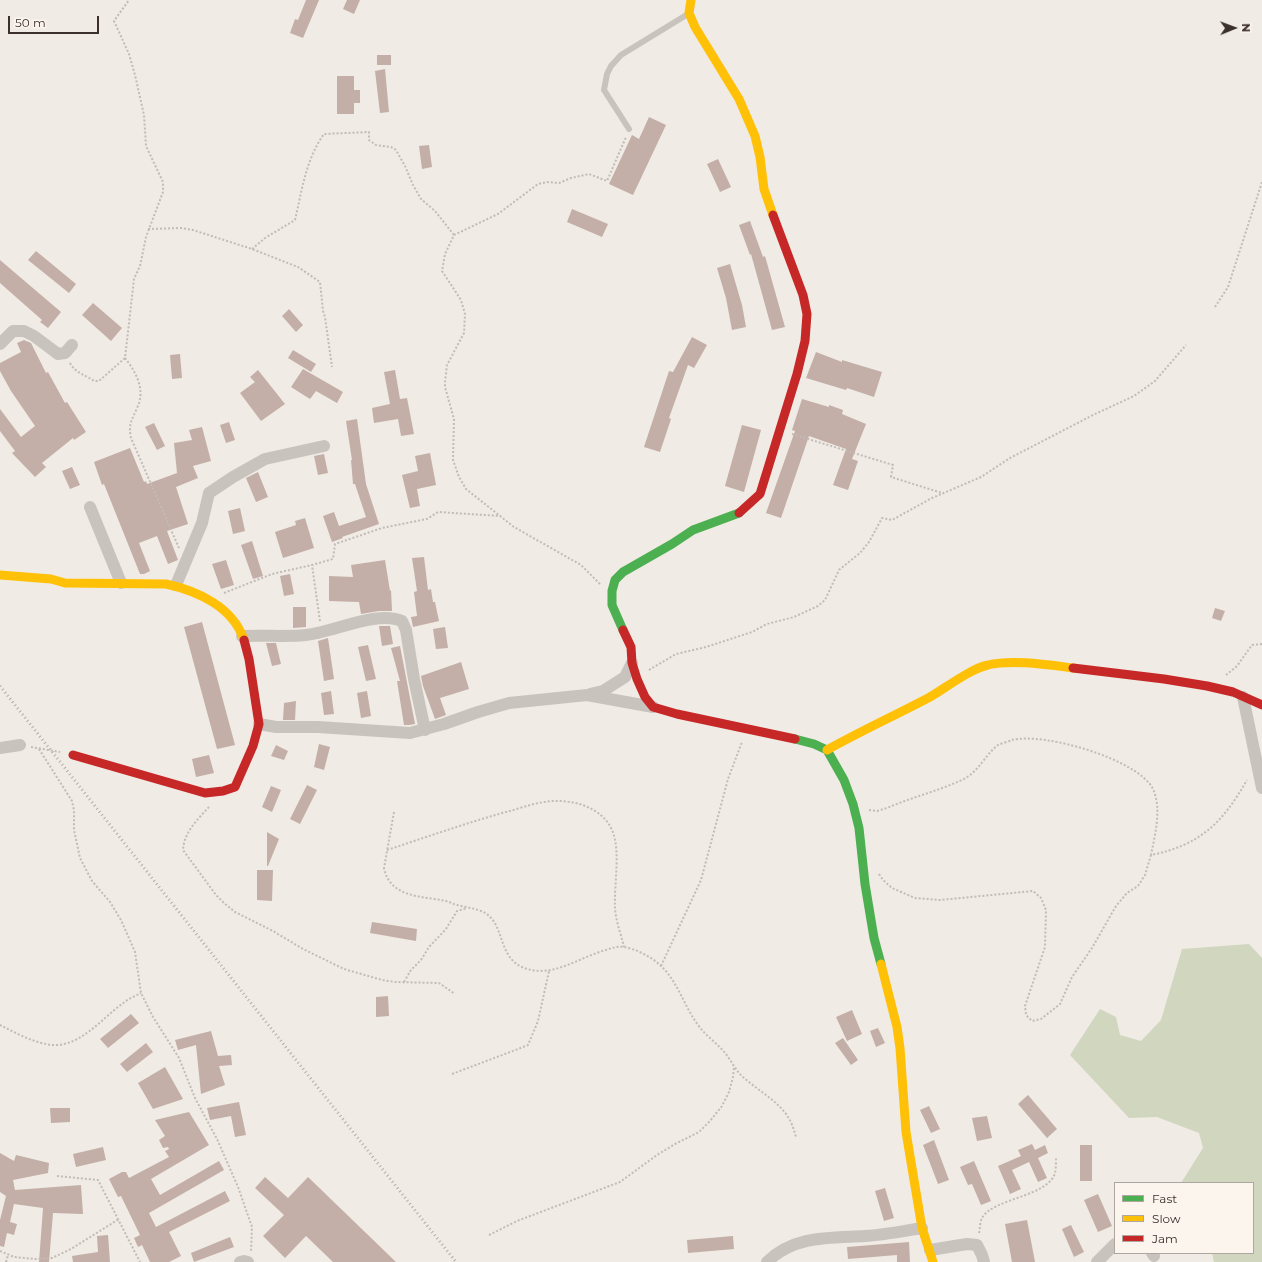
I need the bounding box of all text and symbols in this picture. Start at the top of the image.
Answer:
scale bar [10,8,101,34]
north arrow [1214,8,1254,48]
text: 50 m [15,15,46,30]
text: N [1239,23,1253,32]
legend [1114,1182,1254,1254]
text: Fast [1152,1191,1177,1206]
text: Slow [1152,1211,1181,1226]
text: Jam [1152,1231,1178,1246]

